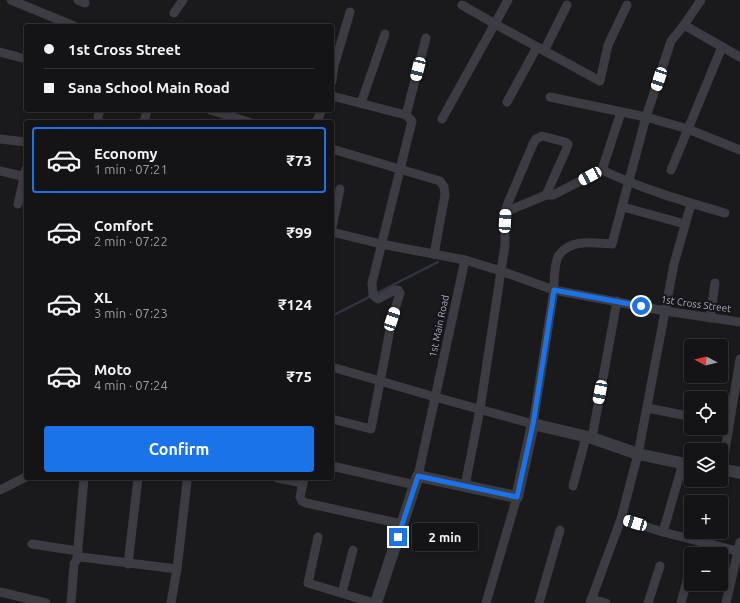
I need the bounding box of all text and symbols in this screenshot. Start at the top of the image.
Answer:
text: 1st Cross Street [68,41,181,58]
car [409,56,427,82]
car [650,66,668,92]
text: Sana School Main Road [68,79,230,96]
icon: car [46,142,82,178]
text: Economy [94,145,158,162]
text: ₹73 [287,152,312,169]
text: 1 min · 07:21 [94,162,168,176]
car [577,165,603,187]
car [498,209,512,233]
icon: car [46,214,82,250]
text: Comfort [94,217,153,234]
text: ₹99 [287,224,312,241]
text: 2 min · 07:22 [94,234,168,248]
icon: car [46,286,82,322]
text: XL [94,289,112,306]
street label: 1st Main Road [427,294,451,358]
street label: 1st Cross Street [660,294,732,314]
text: ₹124 [278,296,312,313]
route start [632,297,650,315]
text: 3 min · 07:23 [94,306,168,320]
car [383,306,401,332]
north arrow [684,339,728,383]
map controls [684,339,728,591]
icon: car [46,358,82,394]
text: Moto [94,361,132,378]
text: ₹75 [287,368,312,385]
text: 4 min · 07:24 [94,378,168,392]
car [592,379,608,405]
button: locate [684,391,728,435]
button: Confirm [44,426,314,472]
button: layers [684,443,728,487]
button: + [684,495,728,539]
car [622,514,648,532]
callout: 2 min [412,523,478,551]
route end [389,528,407,546]
text: 2 min [429,530,461,544]
button: − [684,547,728,591]

